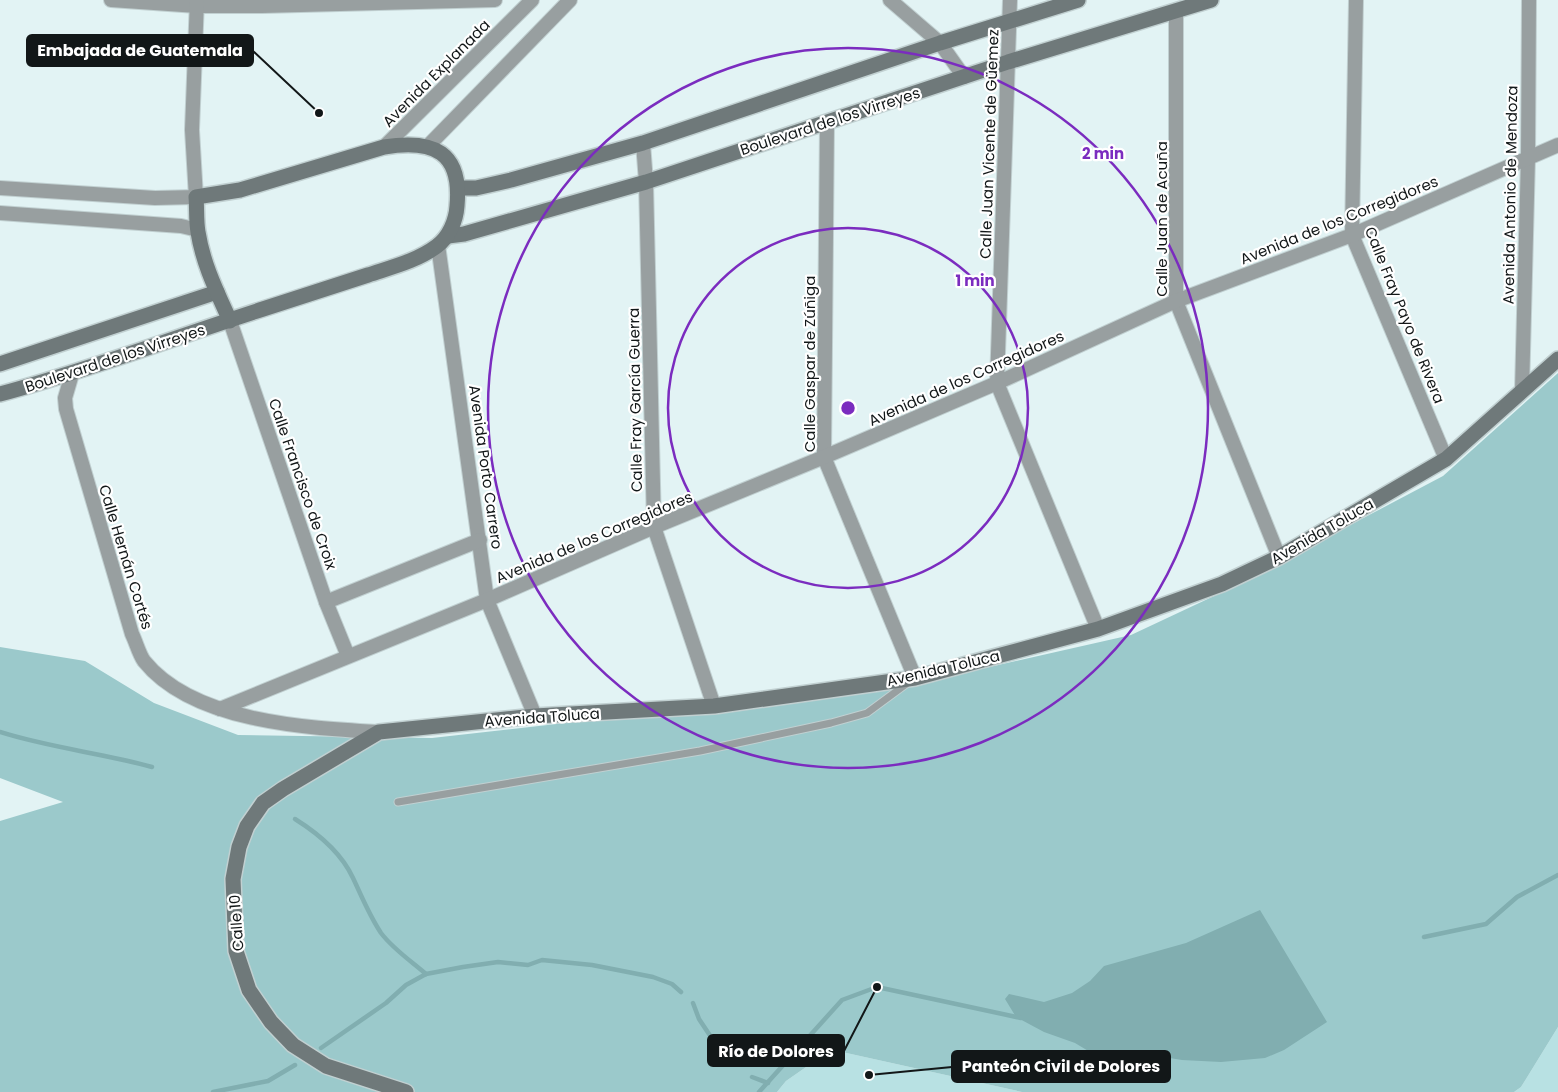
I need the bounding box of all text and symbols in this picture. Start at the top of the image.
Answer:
street label: Avenida Explanada [378,15,494,131]
street label: Calle Juan Vicente de Güemez [974,29,1004,259]
callout: Embajada de Guatemala [27,35,253,66]
text: Embajada de Guatemala [37,39,243,62]
street label: Boulevard de los Virreyes [737,82,923,160]
street label: Avenida Antonio de Mendoza [1498,85,1522,305]
street label: Calle Juan de Acuña [1151,141,1172,297]
text: 2 min [1082,143,1124,164]
street label: Avenida de los Corregidores [1237,171,1441,269]
street label: Calle Fray Payo de Rivera [1360,224,1450,406]
text: 1 min [955,270,995,291]
street label: Calle Gaspar de Zúñiga [799,276,820,452]
street label: Calle Fray García Guerra [623,308,647,492]
street label: Boulevard de los Virreyes [22,319,208,397]
street label: Avenida de los Corregidores [865,325,1067,431]
street label: Avenida Porto Carrero [464,383,508,551]
street label: Calle Francisco de Croix [264,396,342,572]
centre of rings [839,399,857,417]
street label: Calle Hernán Cortés [94,482,158,632]
street label: Avenida de los Corregidores [492,486,696,588]
street label: Avenida Toluca [1267,493,1377,569]
street label: Avenida Toluca [884,645,1002,691]
street label: Avenida Toluca [484,702,600,732]
street label: Calle 10 [224,894,248,952]
callout: Río de Dolores [708,1035,844,1066]
text: Río de Dolores [718,1040,834,1063]
callout: Panteón Civil de Dolores [952,1051,1170,1082]
text: Panteón Civil de Dolores [962,1055,1160,1078]

